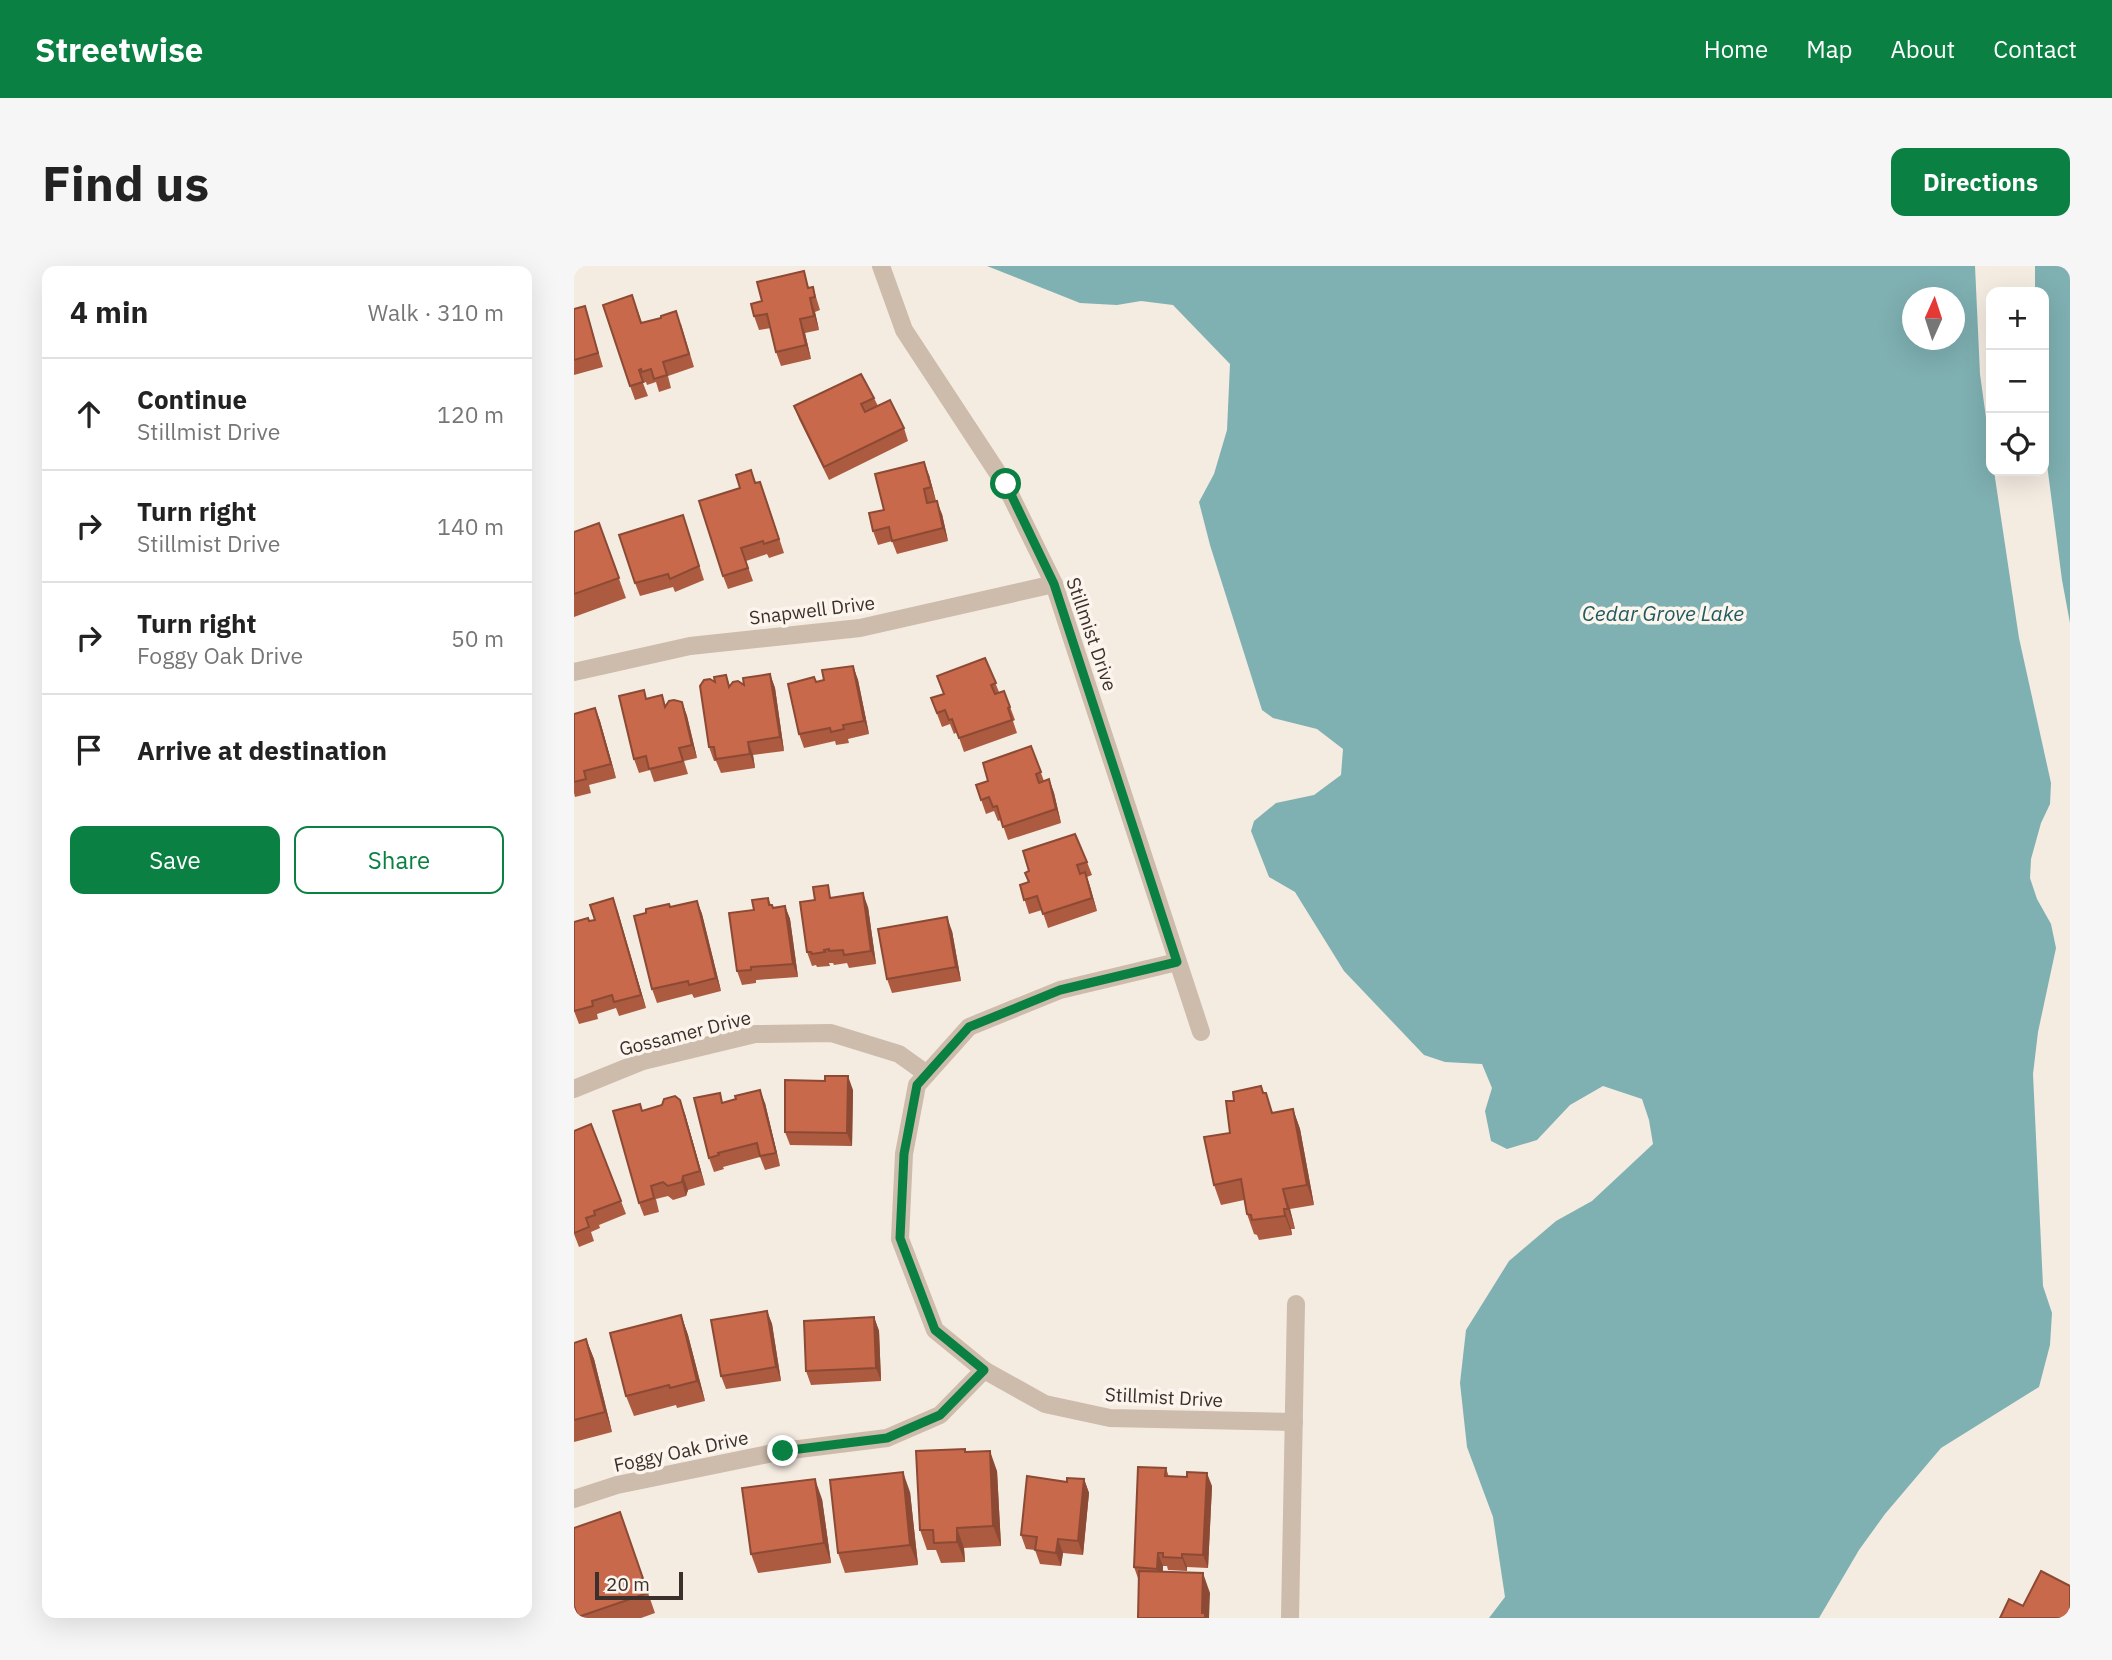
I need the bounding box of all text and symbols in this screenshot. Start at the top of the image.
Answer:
text: Streetwise [35,28,203,71]
text: Home [1704,33,1768,65]
text: Map [1806,33,1852,65]
text: About [1890,33,1955,65]
text: Contact [1993,33,2077,65]
button: Directions [1891,148,2070,216]
text: Find us [42,151,209,214]
north arrow [1902,287,1965,350]
map controls [1986,287,2049,476]
button: + [1986,287,2049,350]
text: 4 min [70,292,148,331]
text: Walk · 310 m [368,297,504,327]
button: − [1986,350,2049,413]
text: Continue [137,382,247,416]
icon: ahead [70,395,108,433]
text: 120 m [437,399,504,429]
button: locate [1986,413,2049,476]
text: Stillmist Drive [137,416,280,446]
route start [990,468,1021,499]
text: Turn right [137,494,256,528]
icon: right [70,507,108,545]
text: 140 m [437,511,504,541]
text: Stillmist Drive [137,528,280,558]
street label: Stillmist Drive [1061,574,1123,694]
street label: Snapwell Drive [748,590,876,630]
water label: Cedar Grove Lake [1582,599,1744,627]
text: Turn right [137,606,256,640]
icon: right [70,619,108,657]
text: 50 m [451,623,504,653]
text: Foggy Oak Drive [137,640,303,670]
icon: arrive [70,731,108,769]
text: Arrive at destination [137,733,387,767]
button: Save [70,826,280,894]
button: Share [294,826,504,894]
street label: Gossamer Drive [617,1005,753,1061]
street label: Stillmist Drive [1104,1382,1224,1412]
street label: Foggy Oak Drive [611,1425,751,1477]
route end [767,1435,798,1466]
scale bar [595,1569,682,1601]
text: 20 m [606,1572,650,1596]

